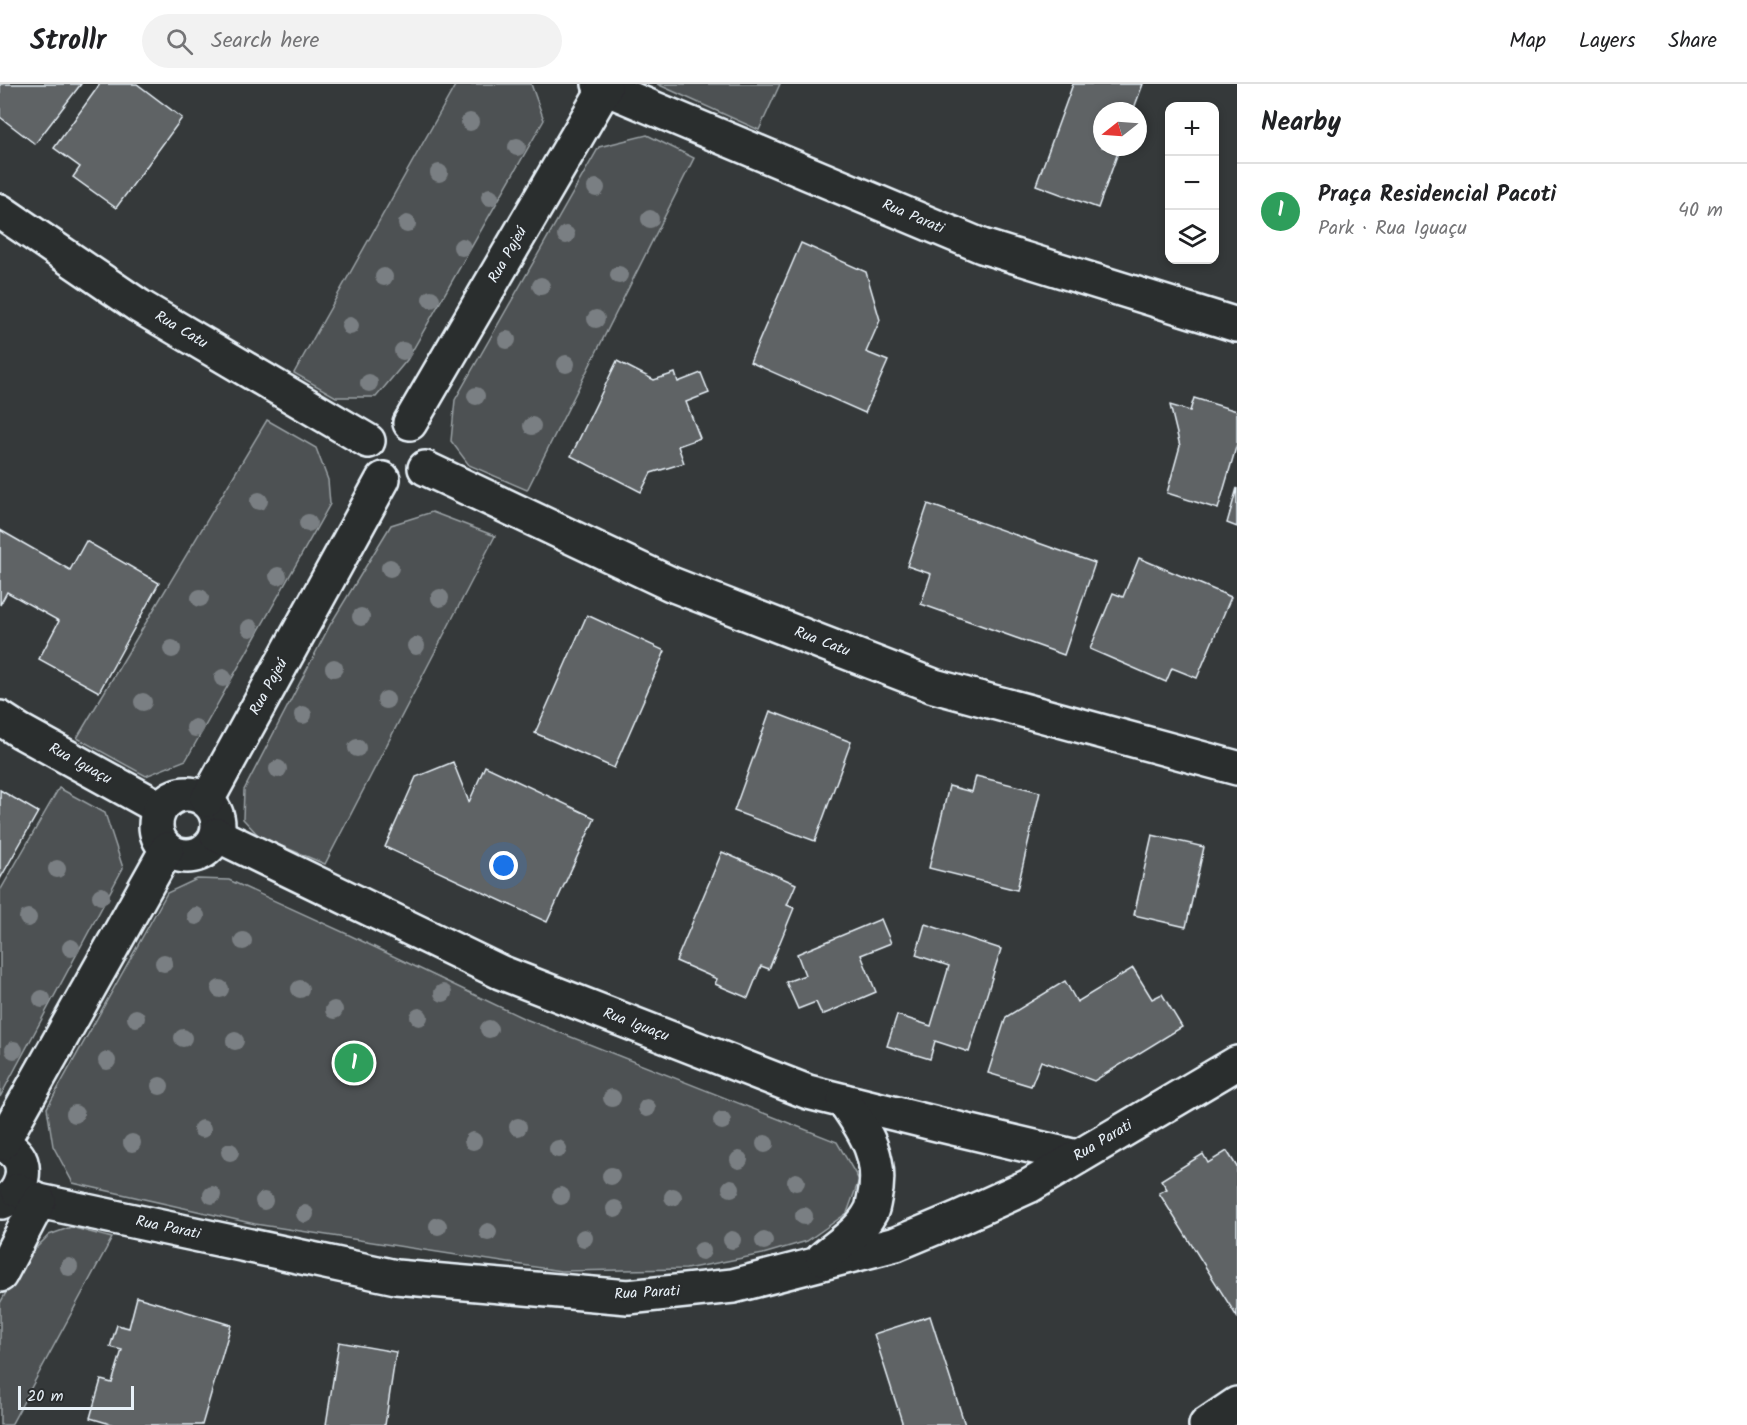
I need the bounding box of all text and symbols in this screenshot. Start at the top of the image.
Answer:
search box [142,14,562,68]
text: Strollr [30,19,106,64]
text: Search here [211,24,320,59]
icon: search [163,25,196,58]
text: Map [1509,25,1546,58]
text: Layers [1579,25,1635,58]
text: Share [1668,25,1717,58]
north arrow [1093,102,1147,156]
map controls [1165,102,1219,264]
button: + [1165,102,1219,156]
text: Nearby [1261,102,1341,144]
button: − [1165,156,1219,210]
text: Praça Residencial Pacoti [1318,178,1556,213]
street label: Rua Parati [878,193,949,241]
text: 1 [1277,195,1284,227]
text: 40 m [1678,195,1723,227]
button: layers [1165,210,1219,264]
text: Park · Rua Iguaçu [1318,213,1467,245]
street label: Rua Pajeú [482,221,534,288]
street label: Rua Catu [150,305,212,355]
street label: Rua Catu [791,620,853,664]
street label: Rua Pajeú [243,653,295,720]
street label: Rua Iguaçu [44,737,116,791]
your location [489,851,518,880]
street label: Rua Iguaçu [599,1001,673,1049]
pin: 1 [334,1040,374,1086]
street label: Rua Parati [1069,1113,1139,1168]
street label: Rua Parati [133,1209,204,1247]
street label: Rua Parati [614,1279,682,1307]
scale bar [18,1383,134,1410]
text: 20 m [27,1384,63,1409]

